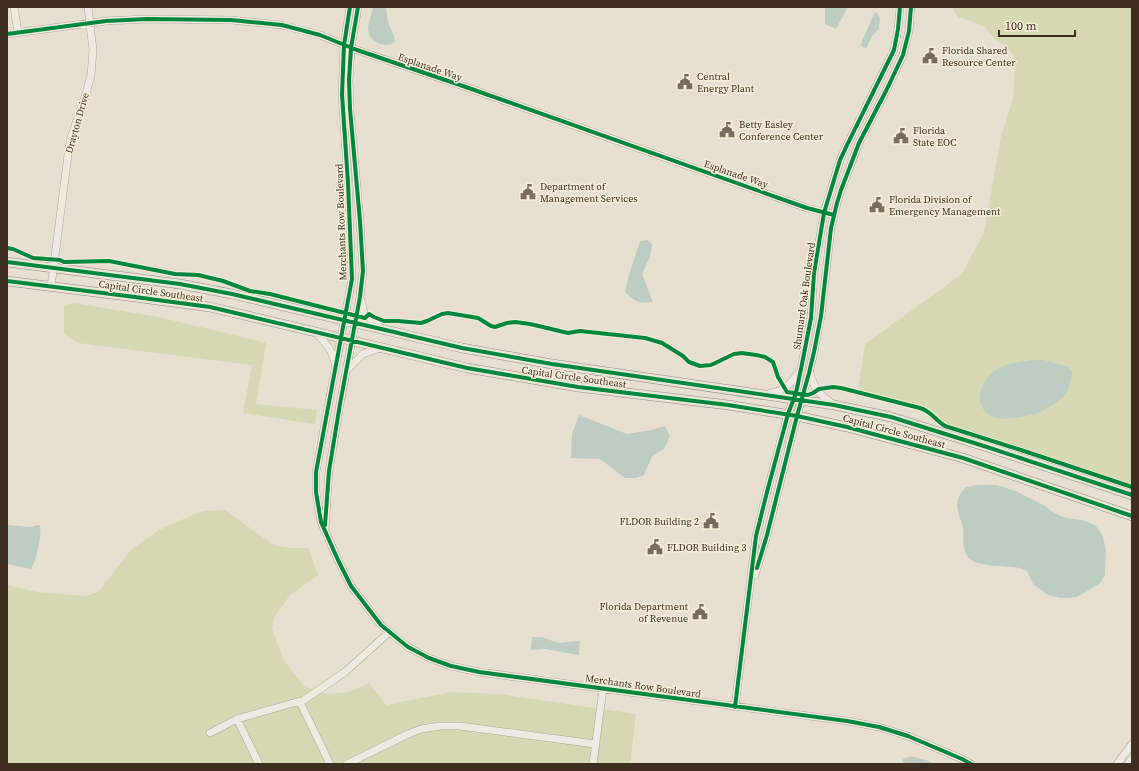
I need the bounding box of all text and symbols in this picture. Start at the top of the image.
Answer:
scale bar [999,12,1075,38]
text: 100 m [1005,18,1037,34]
place label: Florida Shared Resource Center [942,44,1016,69]
public building icon: Florida Shared Resource Center [921,47,939,65]
street label: Esplanade Way [396,50,465,84]
place label: Central Energy Plant [697,70,755,95]
public building icon: Central Energy Plant [676,73,694,91]
street label: Drayton Drive [62,91,92,155]
place label: Betty Easley Conference Center [739,118,824,143]
public building icon: Betty Easley Conference Center [718,121,736,139]
place label: Florida State EOC [913,124,957,149]
public building icon: Florida State EOC [892,127,910,145]
street label: Esplanade Way [702,157,771,191]
street label: Merchants Row Boulevard [332,163,350,281]
place label: Department of Management Services [540,180,638,205]
public building icon: Department of Management Services [519,183,537,201]
place label: Florida Division of Emergency Management [889,193,1001,218]
public building icon: Florida Division of Emergency Management [868,196,886,214]
street label: Shumard Oak Boulevard [790,241,818,350]
street label: Capital Circle Southeast [98,277,205,305]
street label: Capital Circle Southeast [521,363,628,391]
street label: Capital Circle Southeast [841,411,947,451]
public building icon: FLDOR Building 2 [702,512,720,530]
place label: FLDOR Building 2 [620,515,699,528]
public building icon: FLDOR Building 3 [646,538,664,556]
place label: FLDOR Building 3 [667,541,746,554]
place label: Florida Department of Revenue [600,600,689,625]
public building icon: Florida Department of Revenue [691,603,709,621]
street label: Merchants Row Boulevard [584,671,702,701]

